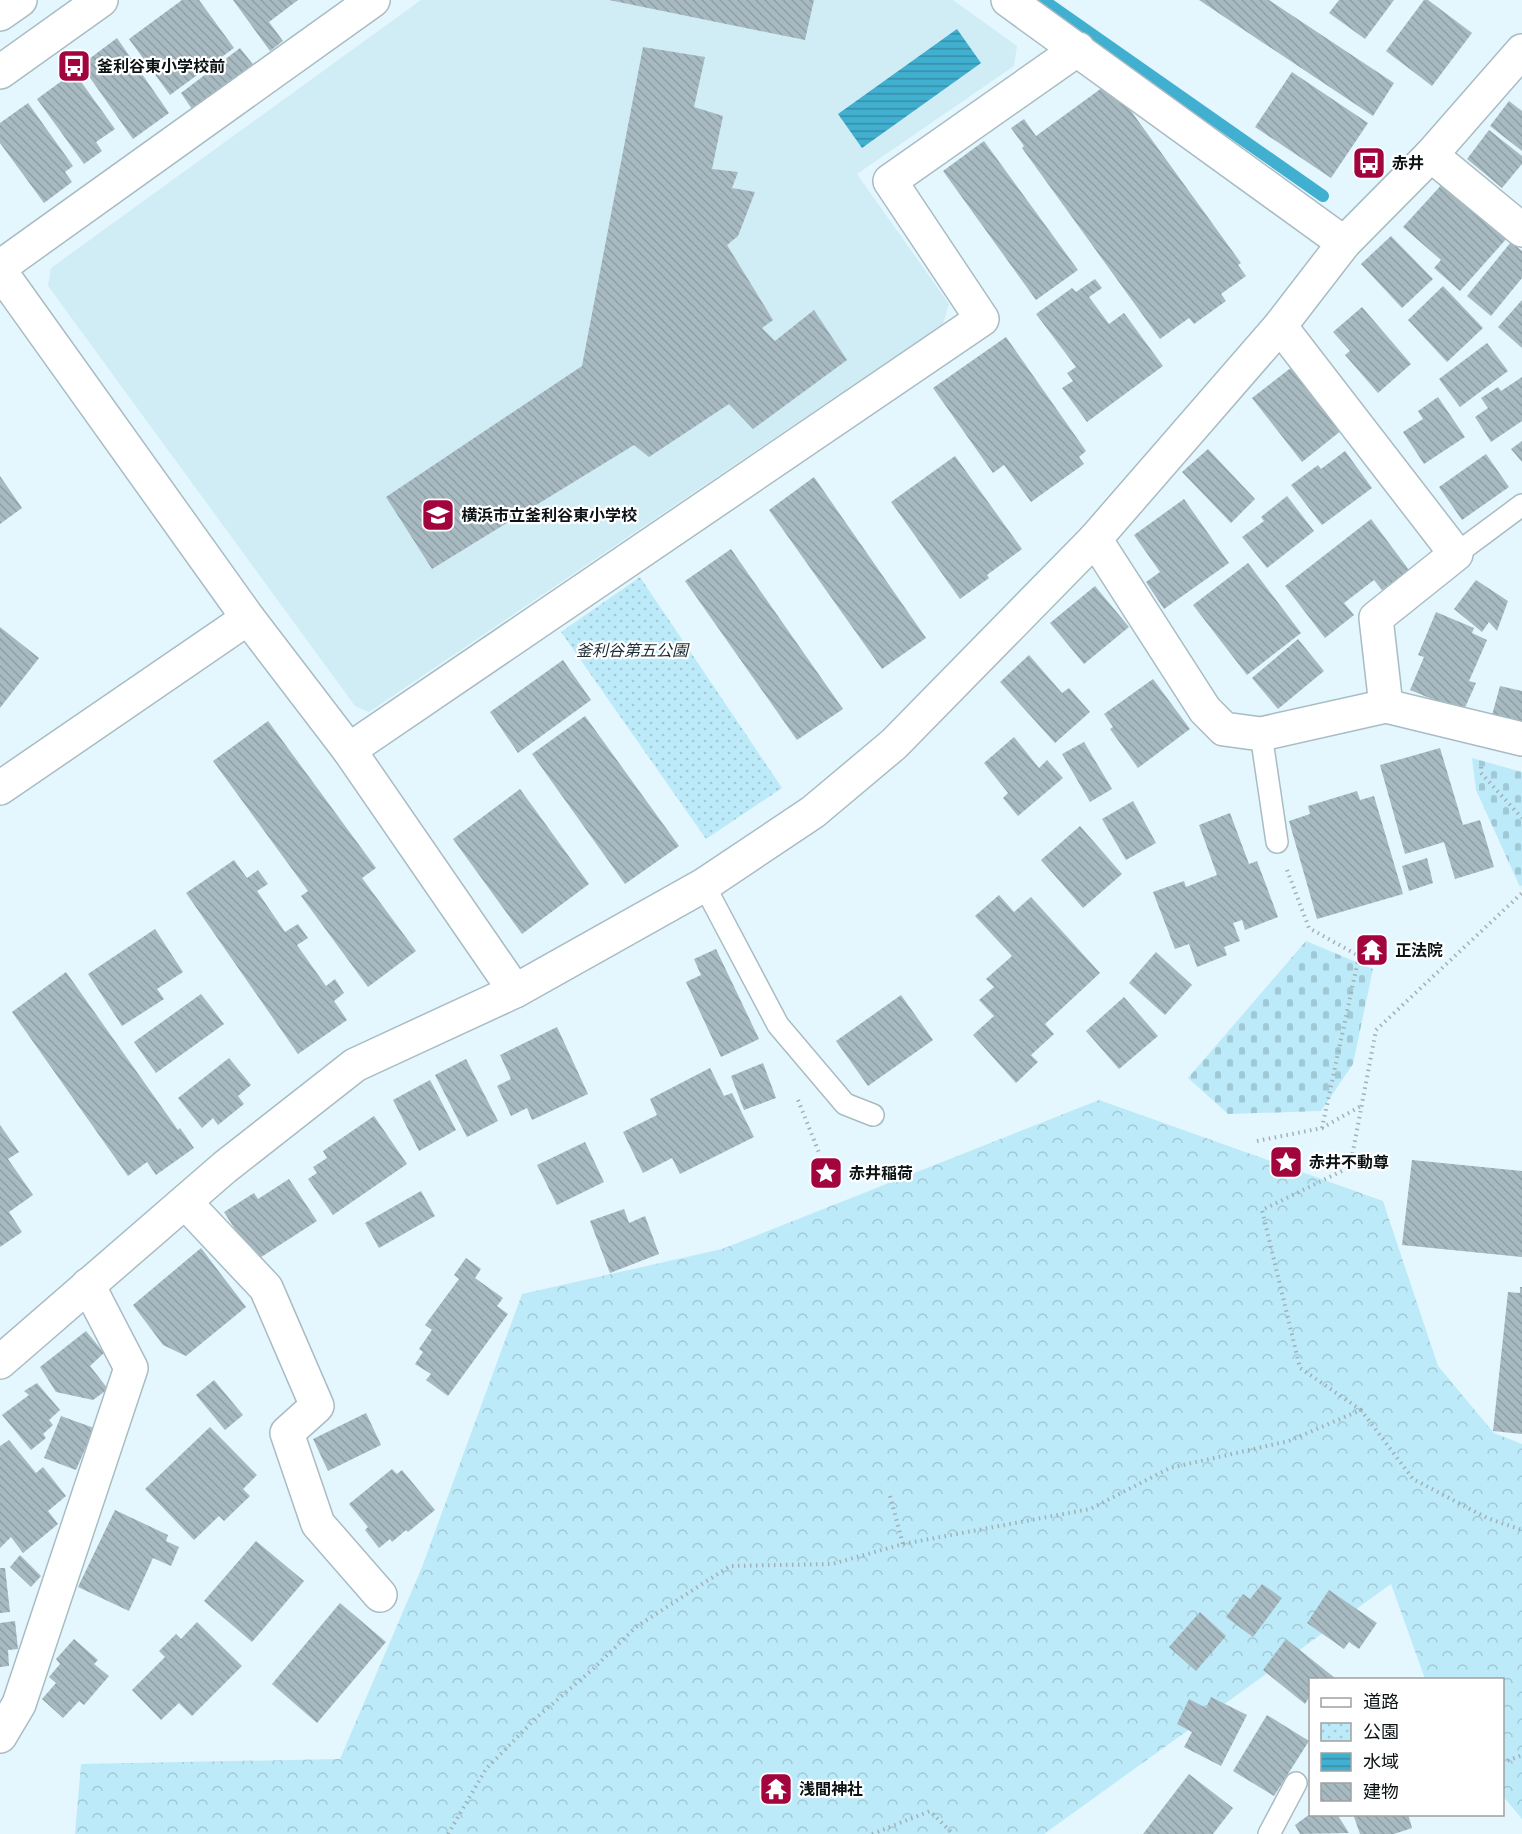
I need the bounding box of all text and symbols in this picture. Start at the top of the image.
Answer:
bus stop icon: 釜利谷東小学校前 [56,48,92,84]
place label: 釜利谷東小学校前 [97,56,225,76]
bus stop icon: 赤井 [1351,145,1387,181]
place label: 赤井 [1392,153,1424,173]
school or university icon: 横浜市立釜利谷東小学校 [420,497,456,533]
place label: 横浜市立釜利谷東小学校 [461,505,637,525]
park label: 釜利谷第五公園 [576,640,690,660]
temple icon: 正法院 [1354,932,1390,968]
place label: 正法院 [1395,940,1443,960]
place icon: 赤井不動尊 [1268,1144,1304,1180]
place label: 赤井不動尊 [1309,1152,1389,1172]
place icon: 赤井稲荷 [808,1155,844,1191]
place label: 赤井稲荷 [849,1163,913,1183]
legend [1309,1678,1504,1816]
text: 道路 [1363,1690,1399,1713]
text: 公園 [1363,1720,1399,1743]
text: 水域 [1363,1750,1399,1773]
temple icon: 浅間神社 [758,1771,794,1807]
place label: 浅間神社 [799,1779,863,1799]
text: 建物 [1363,1780,1399,1803]

